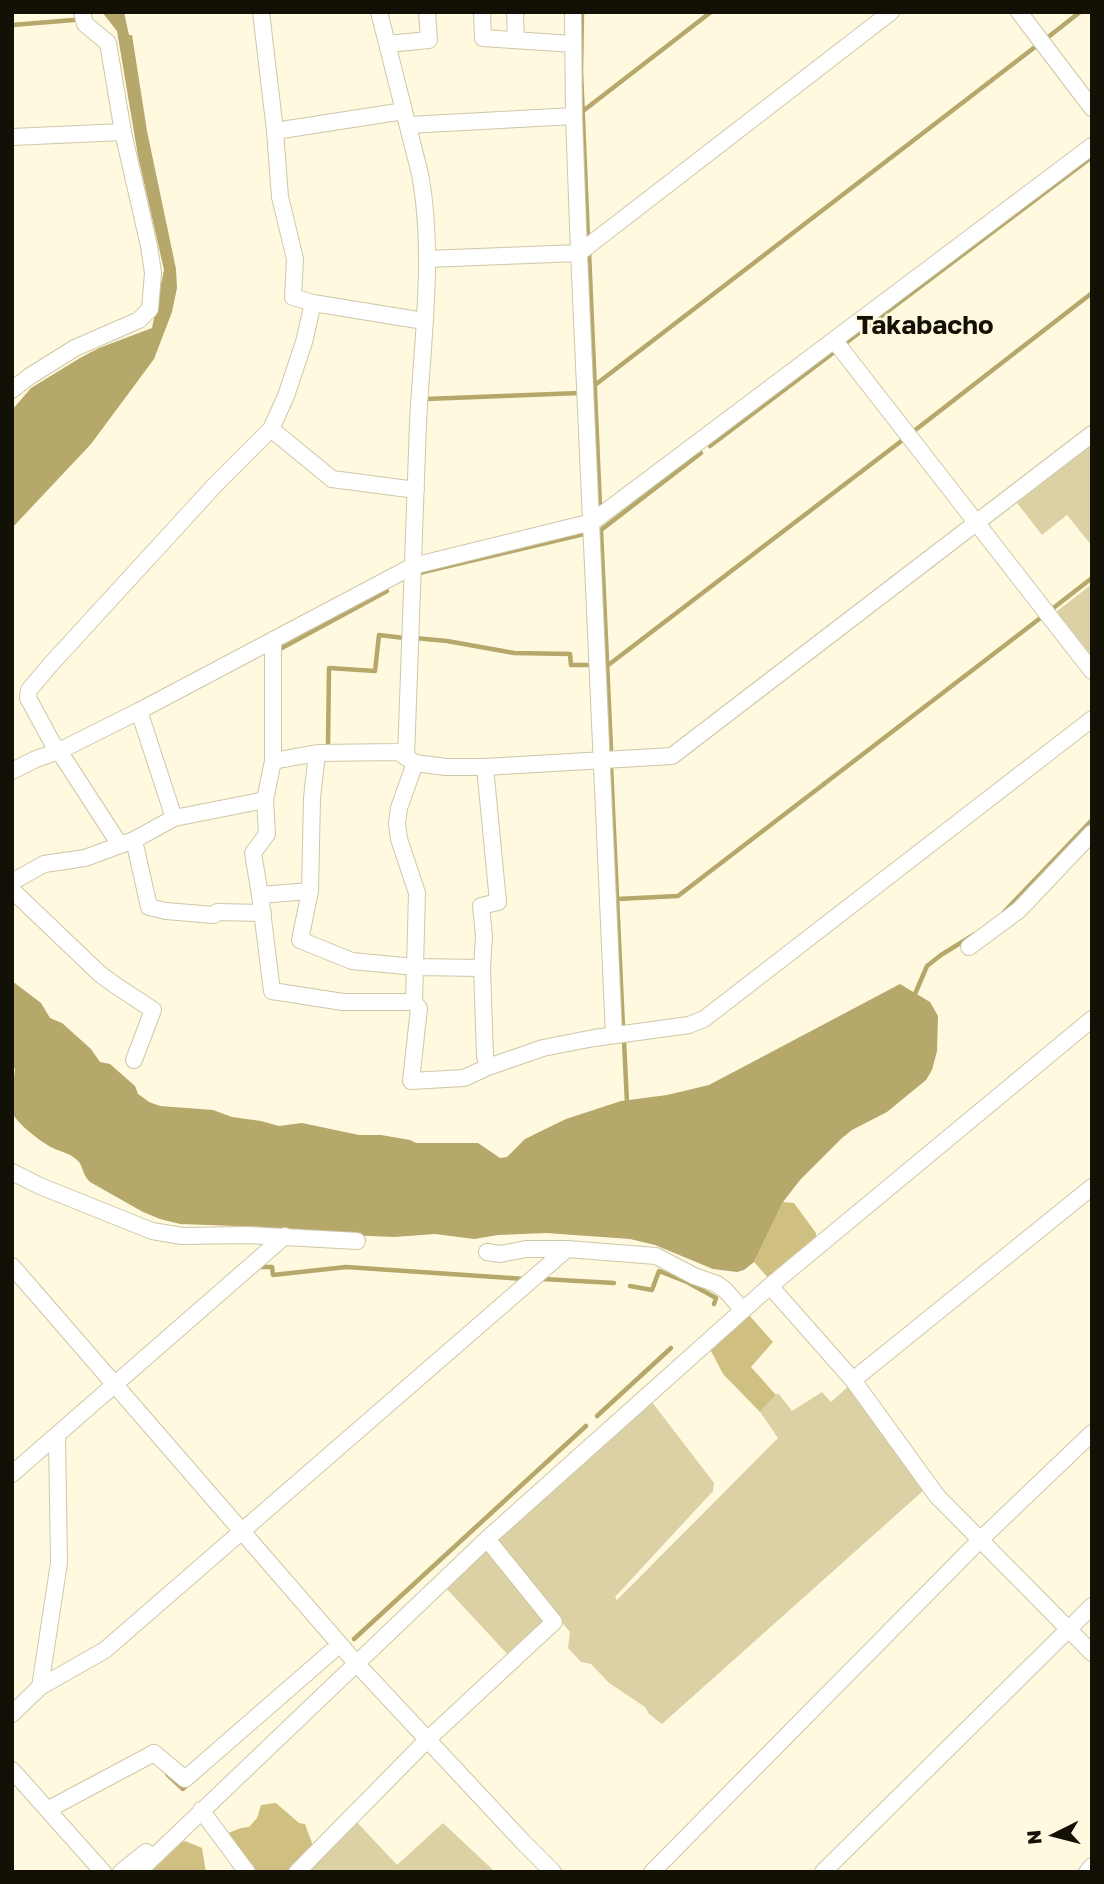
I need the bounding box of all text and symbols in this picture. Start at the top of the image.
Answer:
district label: Takabacho [856,310,994,342]
north arrow [1020,1800,1090,1870]
text: N [1021,1829,1046,1846]

